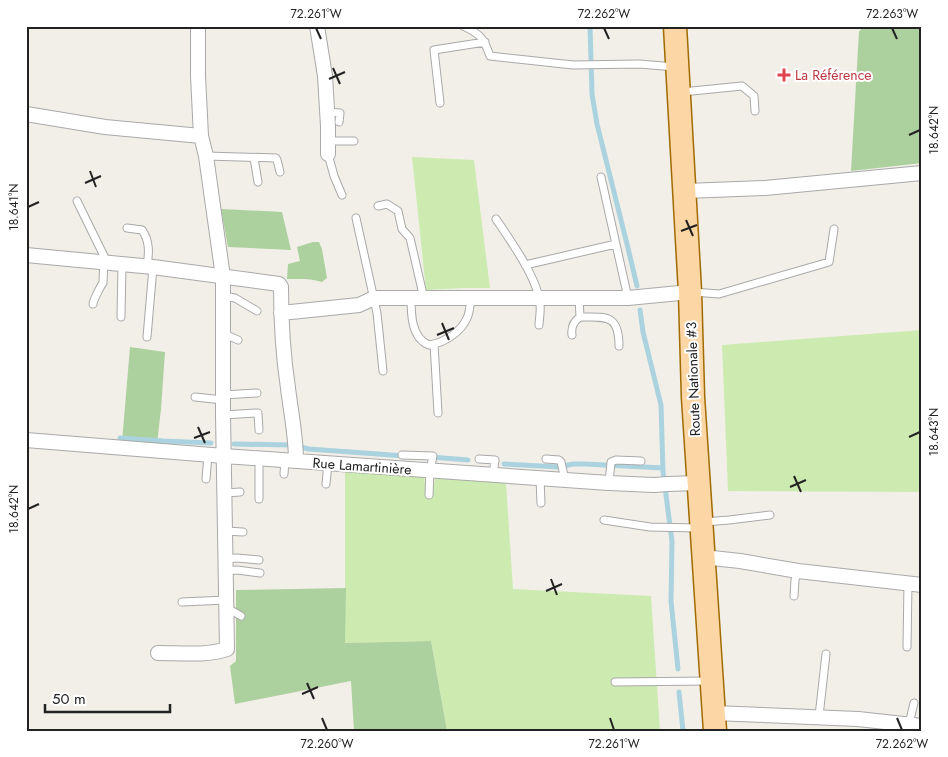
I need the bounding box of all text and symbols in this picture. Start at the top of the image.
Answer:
text: 72.261°W [290,5,342,23]
text: 72.262°W [578,5,630,23]
text: 72.263°W [866,5,918,23]
place label: La Référence [795,65,872,85]
marker: La Référence [777,68,791,82]
text: 18.642°N [925,106,943,154]
text: 18.641°N [5,183,23,231]
street label: Route Nationale #3 [681,321,705,437]
text: 18.643°N [925,408,943,456]
street label: Rue Lamartinière [312,453,412,479]
text: 18.642°N [5,485,23,533]
scale bar [45,682,170,714]
text: 50 m [52,688,86,710]
text: 72.260°W [301,735,354,753]
text: 72.261°W [588,735,640,753]
text: 72.262°W [876,735,928,753]

